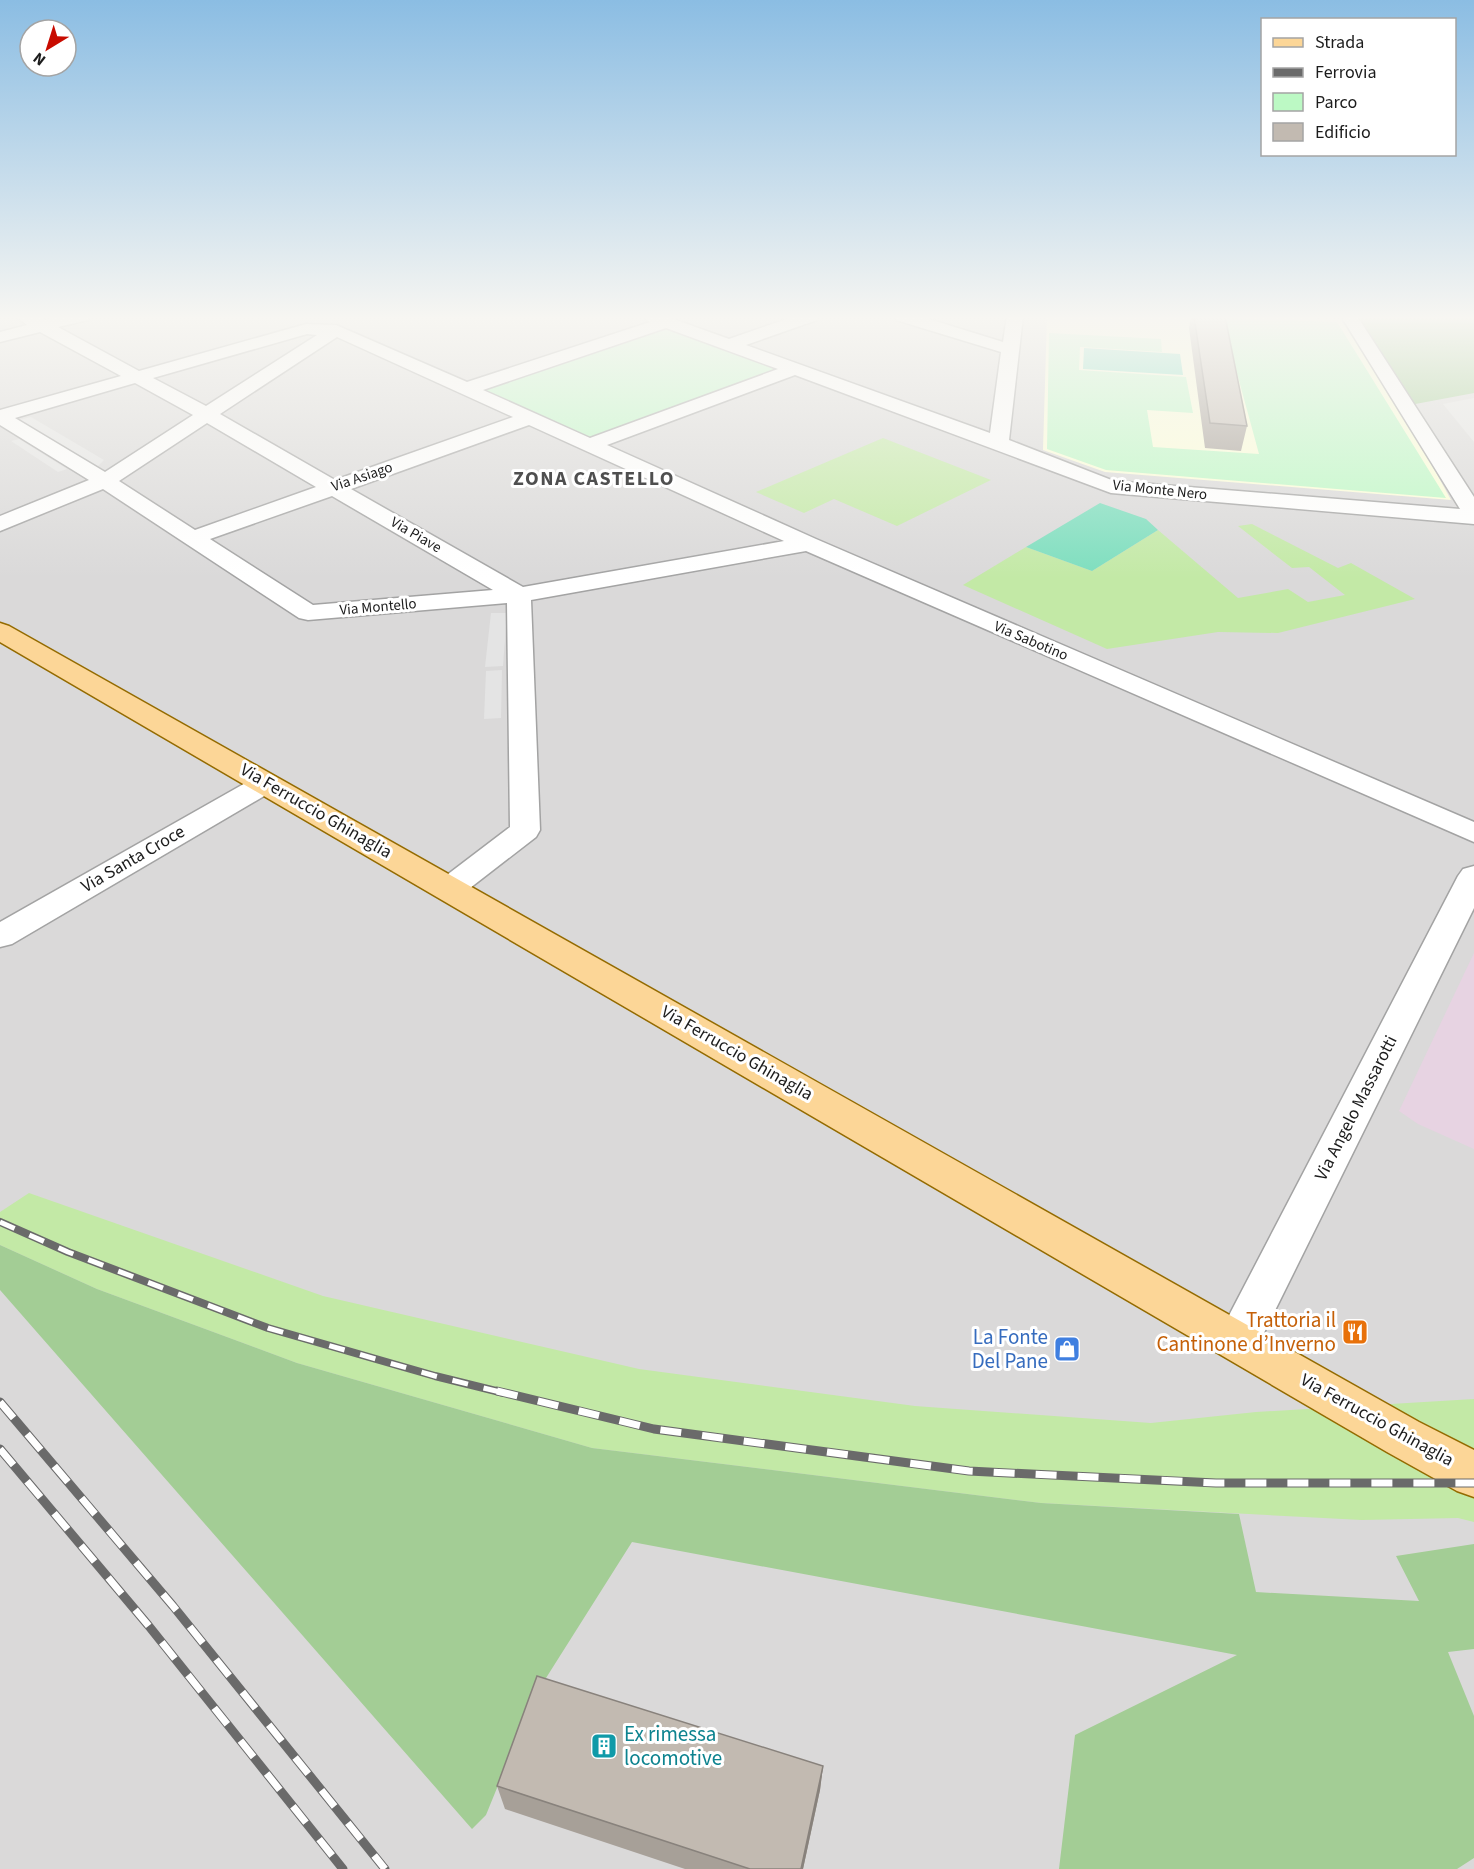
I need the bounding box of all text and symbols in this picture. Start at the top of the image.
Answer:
north arrow [18,18,78,78]
legend [1261,18,1456,156]
text: Strada [1315,30,1364,55]
text: N [28,47,50,71]
text: Ferrovia [1315,60,1376,85]
text: Parco [1315,90,1357,115]
text: Edificio [1315,120,1371,145]
street label: Via Asiago [329,457,395,497]
district label: ZONA CASTELLO [513,465,675,493]
street label: Via Monte Nero [1112,475,1208,505]
street label: Via Piave [386,512,446,558]
street label: Via Montello [339,593,417,621]
street label: Via Sabotino [991,616,1071,666]
street label: Via Ferruccio Ghinaglia [236,757,396,865]
street label: Via Santa Croce [76,819,190,899]
street label: Via Ferruccio Ghinaglia [657,999,817,1107]
street label: Via Angelo Massarotti [1309,1031,1403,1185]
place label: Trattoria il Cantinone d’Inverno [1157,1305,1336,1359]
restaurant icon: Trattoria il Cantinone d’Inverno [1340,1317,1370,1347]
place label: La Fonte Del Pane [972,1322,1048,1376]
shop icon: La Fonte Del Pane [1052,1334,1082,1364]
street label: Via Ferruccio Ghinaglia [1296,1368,1458,1472]
place label: Ex rimessa locomotive [624,1719,722,1773]
building icon: Ex rimessa locomotive [589,1731,619,1761]

